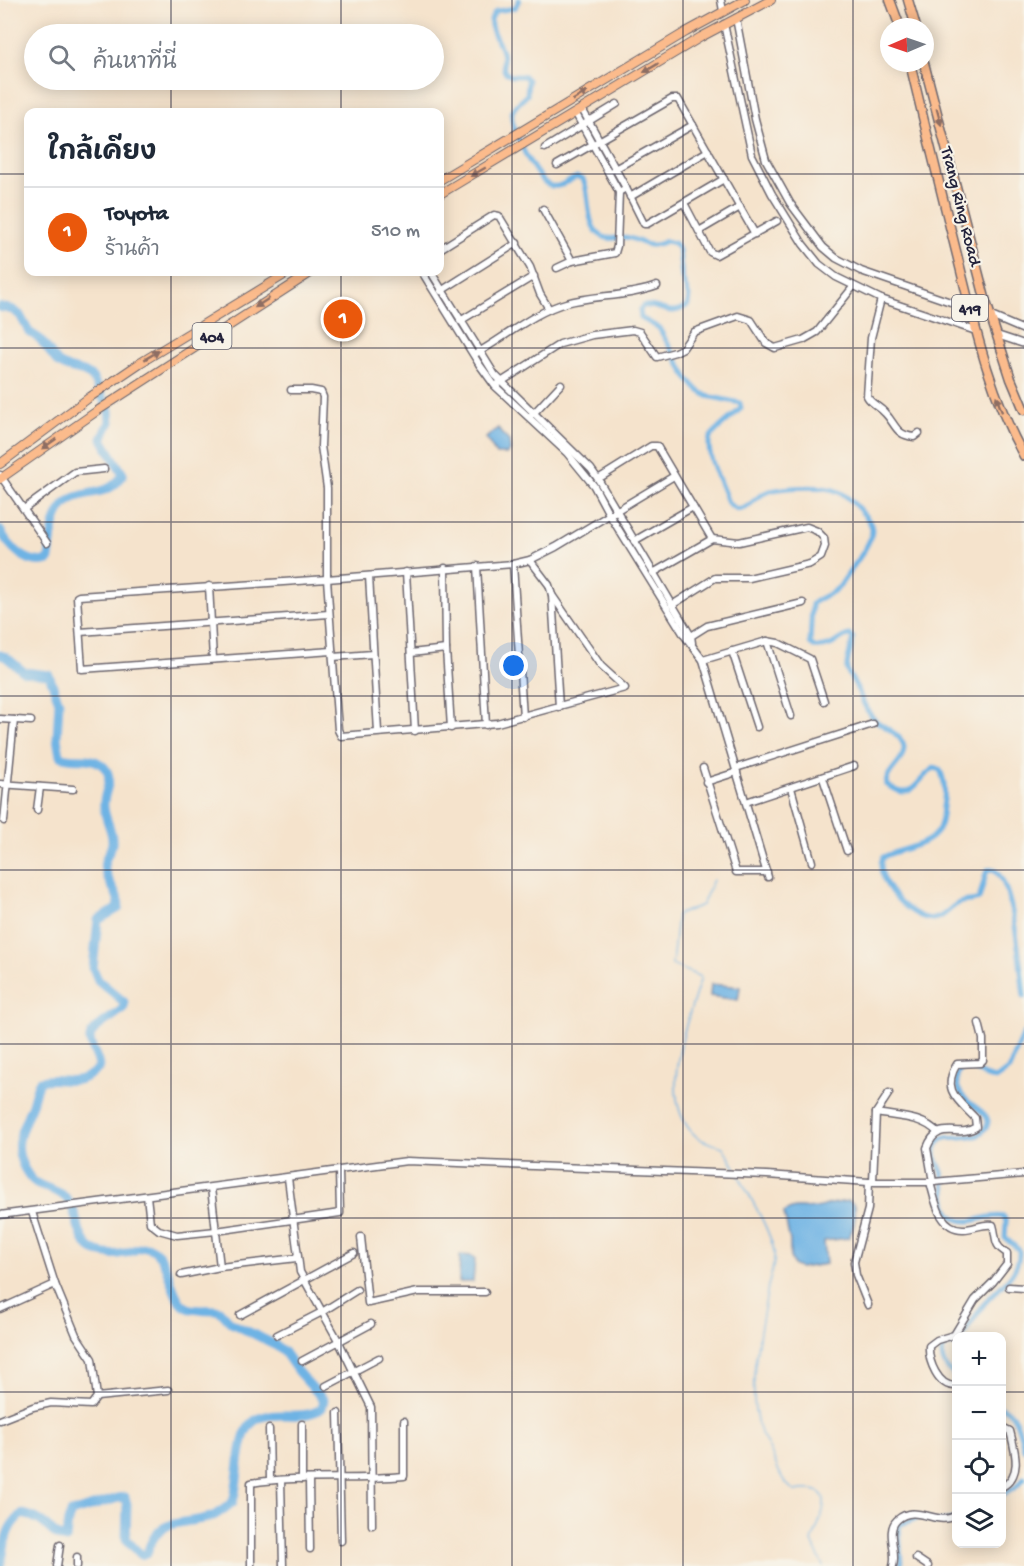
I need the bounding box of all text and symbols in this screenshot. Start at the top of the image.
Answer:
north arrow [880,18,934,72]
search box [24,24,444,90]
icon: search [45,41,78,74]
text: ค้นหาที่นี่ [93,51,177,77]
one-way arrow [643,62,659,73]
one-way arrow [572,90,588,101]
one-way arrow [934,108,944,126]
text: ใกล้เคียง [48,139,156,170]
street label: Trang Ring Road [934,144,985,270]
one-way arrow [469,167,486,177]
text: Toyota [105,202,168,228]
text: 1 [63,221,72,244]
text: 510 m [371,221,420,244]
text: ร้านค้า [105,240,160,263]
road number: 419 [952,295,988,321]
pin: 1 [324,296,362,342]
one-way arrow [254,297,270,308]
road number: 404 [192,323,232,349]
one-way arrow [144,350,160,361]
one-way arrow [993,394,1003,412]
one-way arrow [42,438,58,450]
your location [499,651,528,680]
map controls [952,1332,1006,1548]
button: + [952,1332,1006,1386]
button: − [952,1386,1006,1440]
button: locate [952,1440,1006,1494]
button: layers [952,1494,1006,1548]

